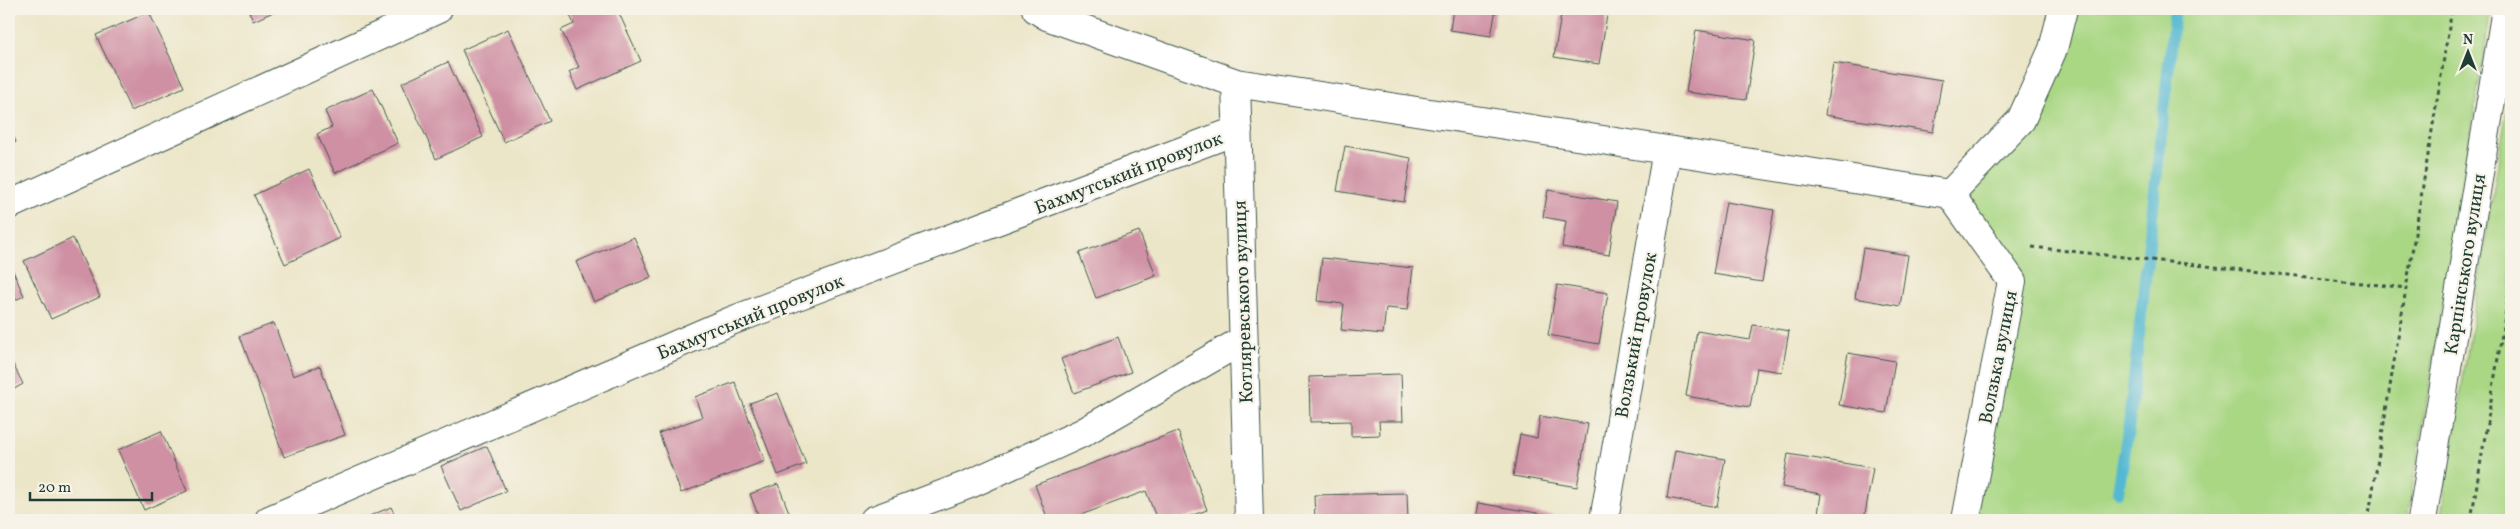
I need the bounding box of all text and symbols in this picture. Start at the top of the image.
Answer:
north arrow [2442,28,2492,78]
text: N [2463,31,2473,50]
street label: Бахмутський провулок [1031,126,1226,222]
street label: Карпінського вулиця [2439,172,2493,357]
street label: Котляревського вулиця [1227,200,1261,404]
street label: Волзький провулок [1610,250,1664,420]
street label: Бахмутський провулок [653,268,848,367]
street label: Волзька вулиця [1973,288,2025,426]
scale bar [30,469,152,501]
text: 20 m [38,478,71,499]

